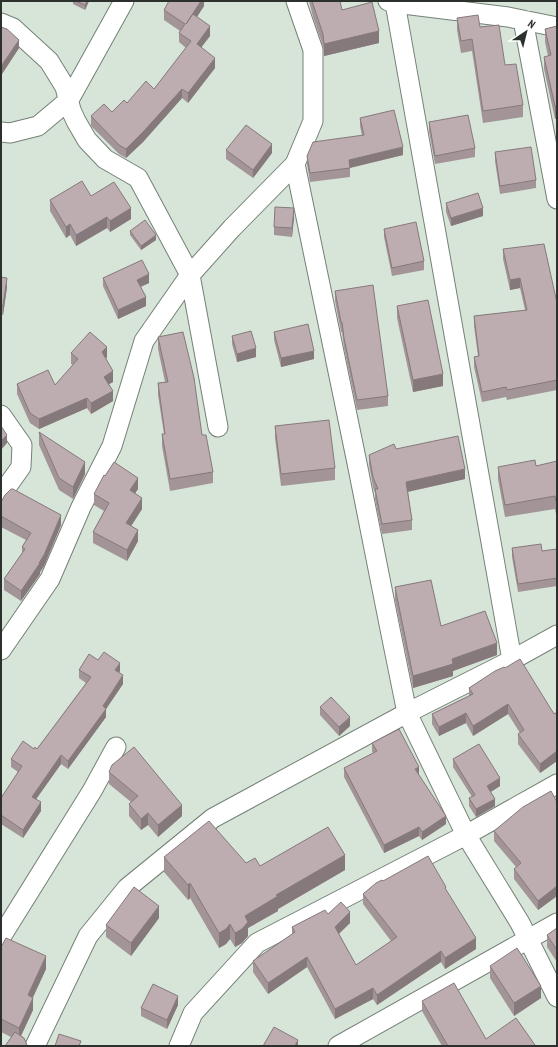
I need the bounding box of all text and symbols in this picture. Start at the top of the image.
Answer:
north arrow [506,12,546,52]
text: N [525,16,538,31]

